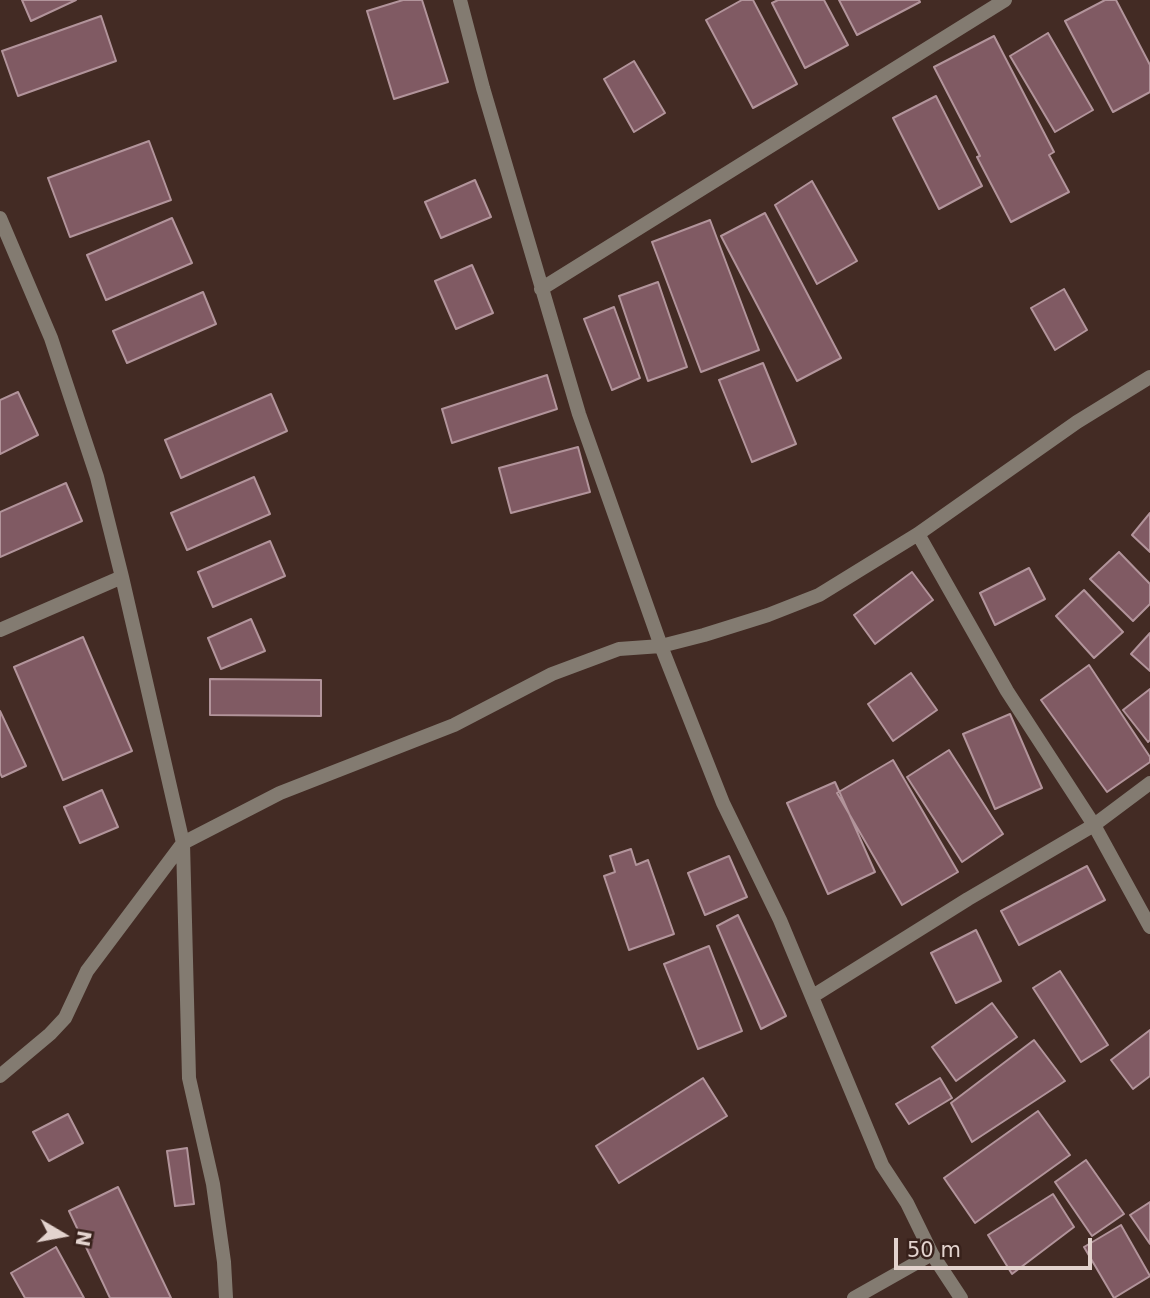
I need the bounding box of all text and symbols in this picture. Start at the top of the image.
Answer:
north arrow [28,1200,98,1270]
scale bar [898,1224,1096,1268]
text: N [71,1229,96,1248]
text: 50 m [907,1238,961,1262]

